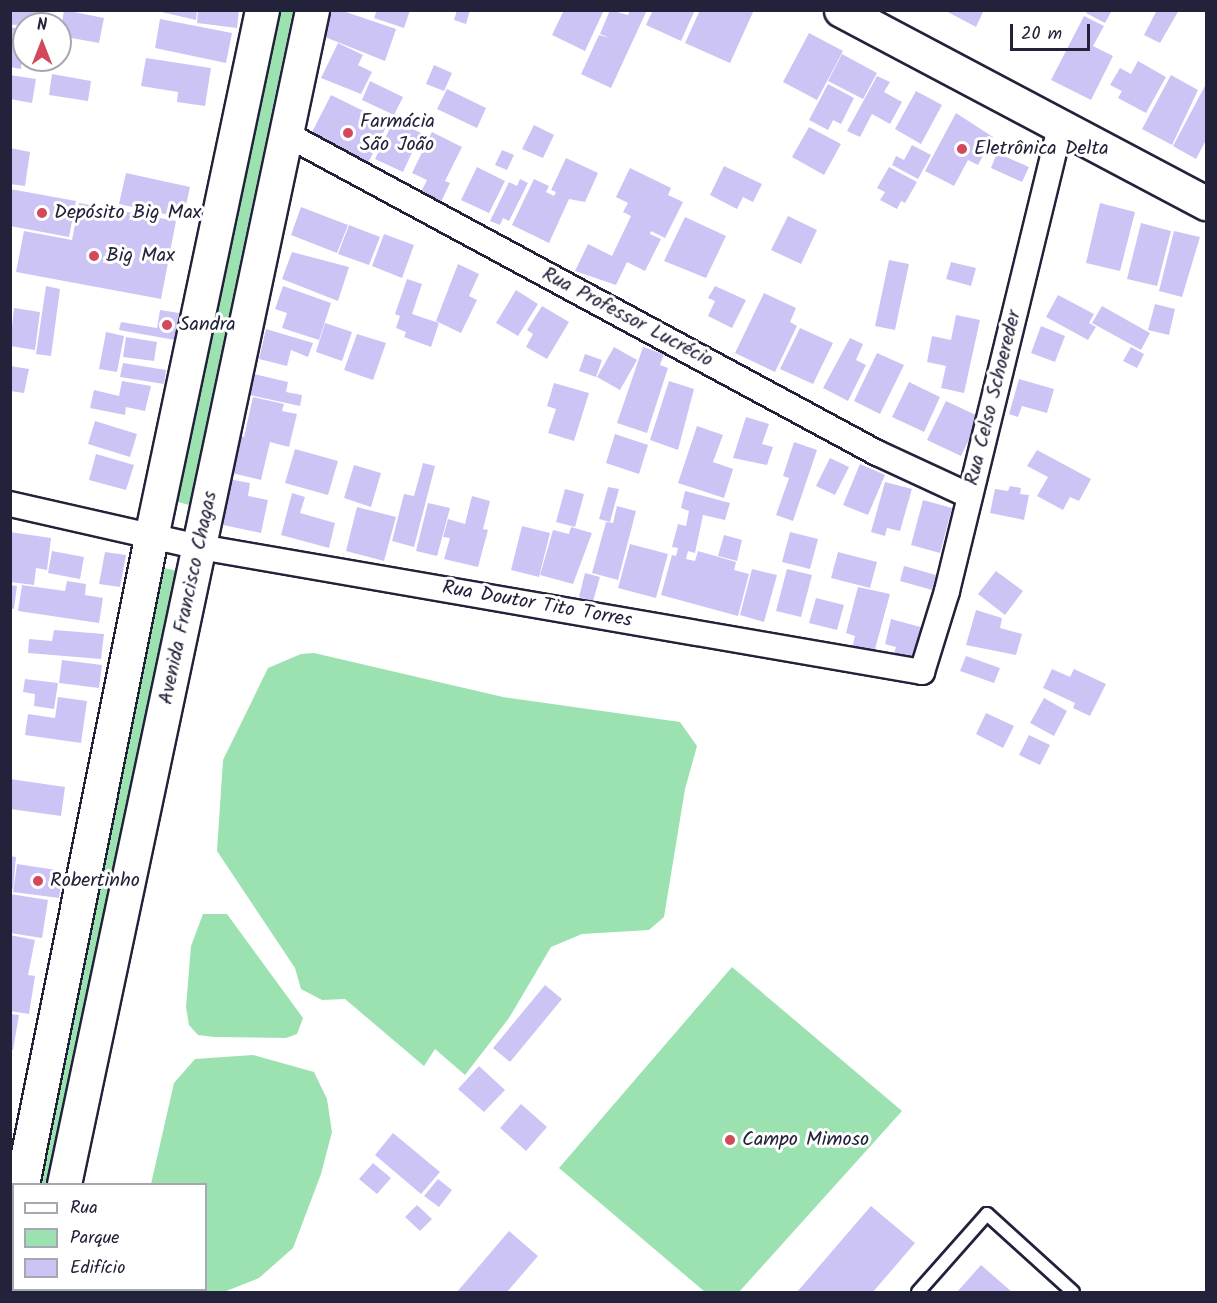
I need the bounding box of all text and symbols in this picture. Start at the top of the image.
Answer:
north arrow [12,12,72,72]
scale bar [1013,12,1092,50]
text: N [37,13,47,38]
text: 20 m [1021,20,1062,49]
place label: Farmácia São João [360,110,435,157]
marker: Farmácia São João [341,126,355,140]
place label: Eletrônica Delta [974,137,1109,161]
marker: Eletrônica Delta [955,142,969,156]
place label: Depósito Big Max [54,201,201,225]
marker: Depósito Big Max [35,206,49,220]
place label: Big Max [106,244,175,268]
marker: Big Max [87,249,101,263]
street label: Rua Professor Lucrécio [537,263,717,373]
street label: Rua Celso Schoereder [961,308,1027,488]
place label: Sandra [179,313,236,337]
marker: Sandra [160,318,174,332]
street label: Avenida Francisco Chagas [155,489,223,707]
street label: Rua Doutor Tito Torres [440,576,634,634]
place label: Robertinho [50,869,140,893]
marker: Robertinho [31,874,45,888]
place label: Campo Mimoso [742,1128,869,1152]
marker: Campo Mimoso [723,1133,737,1147]
legend [12,1183,207,1291]
text: Rua [70,1194,98,1223]
text: Parque [70,1224,119,1253]
text: Edifício [70,1254,125,1283]

